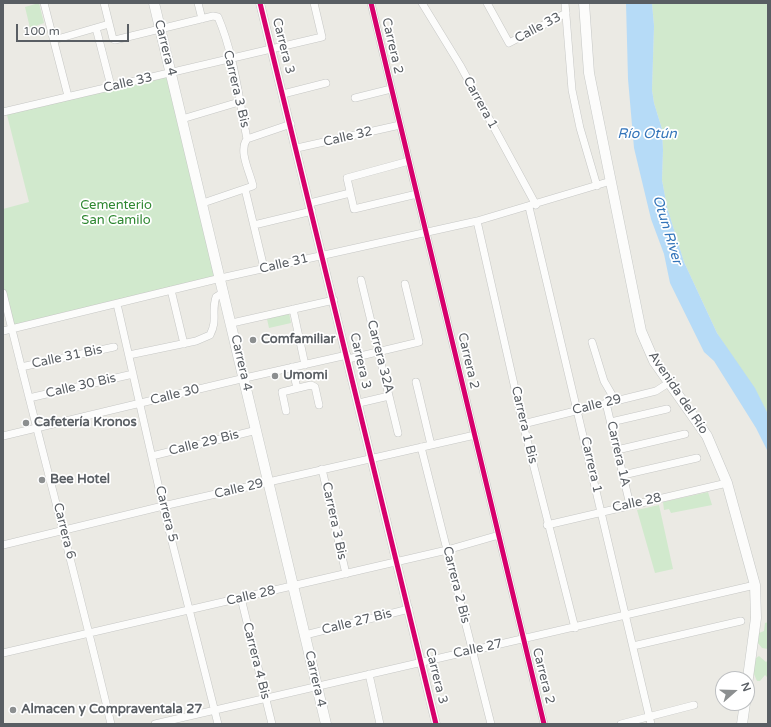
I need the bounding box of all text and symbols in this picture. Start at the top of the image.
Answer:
street label: Calle 33 [512,9,564,47]
scale bar [18,16,131,42]
street label: Carrera 3 [269,16,297,76]
street label: Carrera 2 [378,16,406,76]
street label: Carrera 4 [151,18,179,78]
text: 100 m [23,24,60,38]
street label: Carrera 3 Bis [220,49,252,129]
street label: Calle 33 [102,70,154,96]
street label: Carrera 1 [459,74,501,132]
street label: Calle 32 [322,124,374,150]
water label: Río Otún [617,126,677,142]
water label: Otun River [649,193,685,267]
park label: Cementerio San Camilo [80,198,152,229]
street label: Calle 31 [258,251,310,277]
street label: Carrera 32A [363,319,397,395]
street label: Carrera 3 [346,331,374,391]
street label: Carrera 2 [454,331,482,391]
place label: Comfamiliar [261,332,335,348]
street label: Carrera 4 [227,333,255,393]
marker: Comfamiliar [248,335,258,345]
street label: Calle 31 Bis [30,342,104,372]
street label: Avenida del Río [645,349,711,437]
place label: Umomi [283,368,328,384]
street label: Calle 30 Bis [44,370,118,402]
marker: Umomi [270,371,280,381]
street label: Calle 30 [149,381,201,409]
street label: Carrera 1 Bis [508,385,540,465]
street label: Calle 29 [571,391,623,419]
place label: Cafetería Kronos [34,415,137,431]
marker: Cafetería Kronos [21,418,31,428]
street label: Carrera 1A [603,420,633,488]
street label: Calle 29 Bis [167,427,241,459]
street label: Carrera 1 [577,435,605,495]
place label: Bee Hotel [50,472,110,488]
marker: Bee Hotel [37,475,47,485]
street label: Calle 29 [213,476,265,502]
street label: Carrera 3 Bis [318,481,350,561]
street label: Carrera 5 [152,484,180,544]
street label: Calle 28 [611,490,663,516]
street label: Carrera 6 [50,501,78,561]
street label: Carrera 2 Bis [439,545,473,625]
street label: Calle 28 [225,583,277,609]
street label: Calle 27 Bis [320,606,394,638]
street label: Carrera 4 Bis [239,621,273,701]
street label: Calle 27 [452,636,504,662]
street label: Carrera 3 [422,646,450,706]
street label: Carrera 2 [529,646,557,706]
street label: Carrera 4 [301,649,329,709]
north arrow [715,671,755,711]
text: N [738,681,753,693]
place label: Almacen y Compraventala 27 [21,702,202,718]
marker: Almacen y Compraventala 27 [8,705,18,715]

